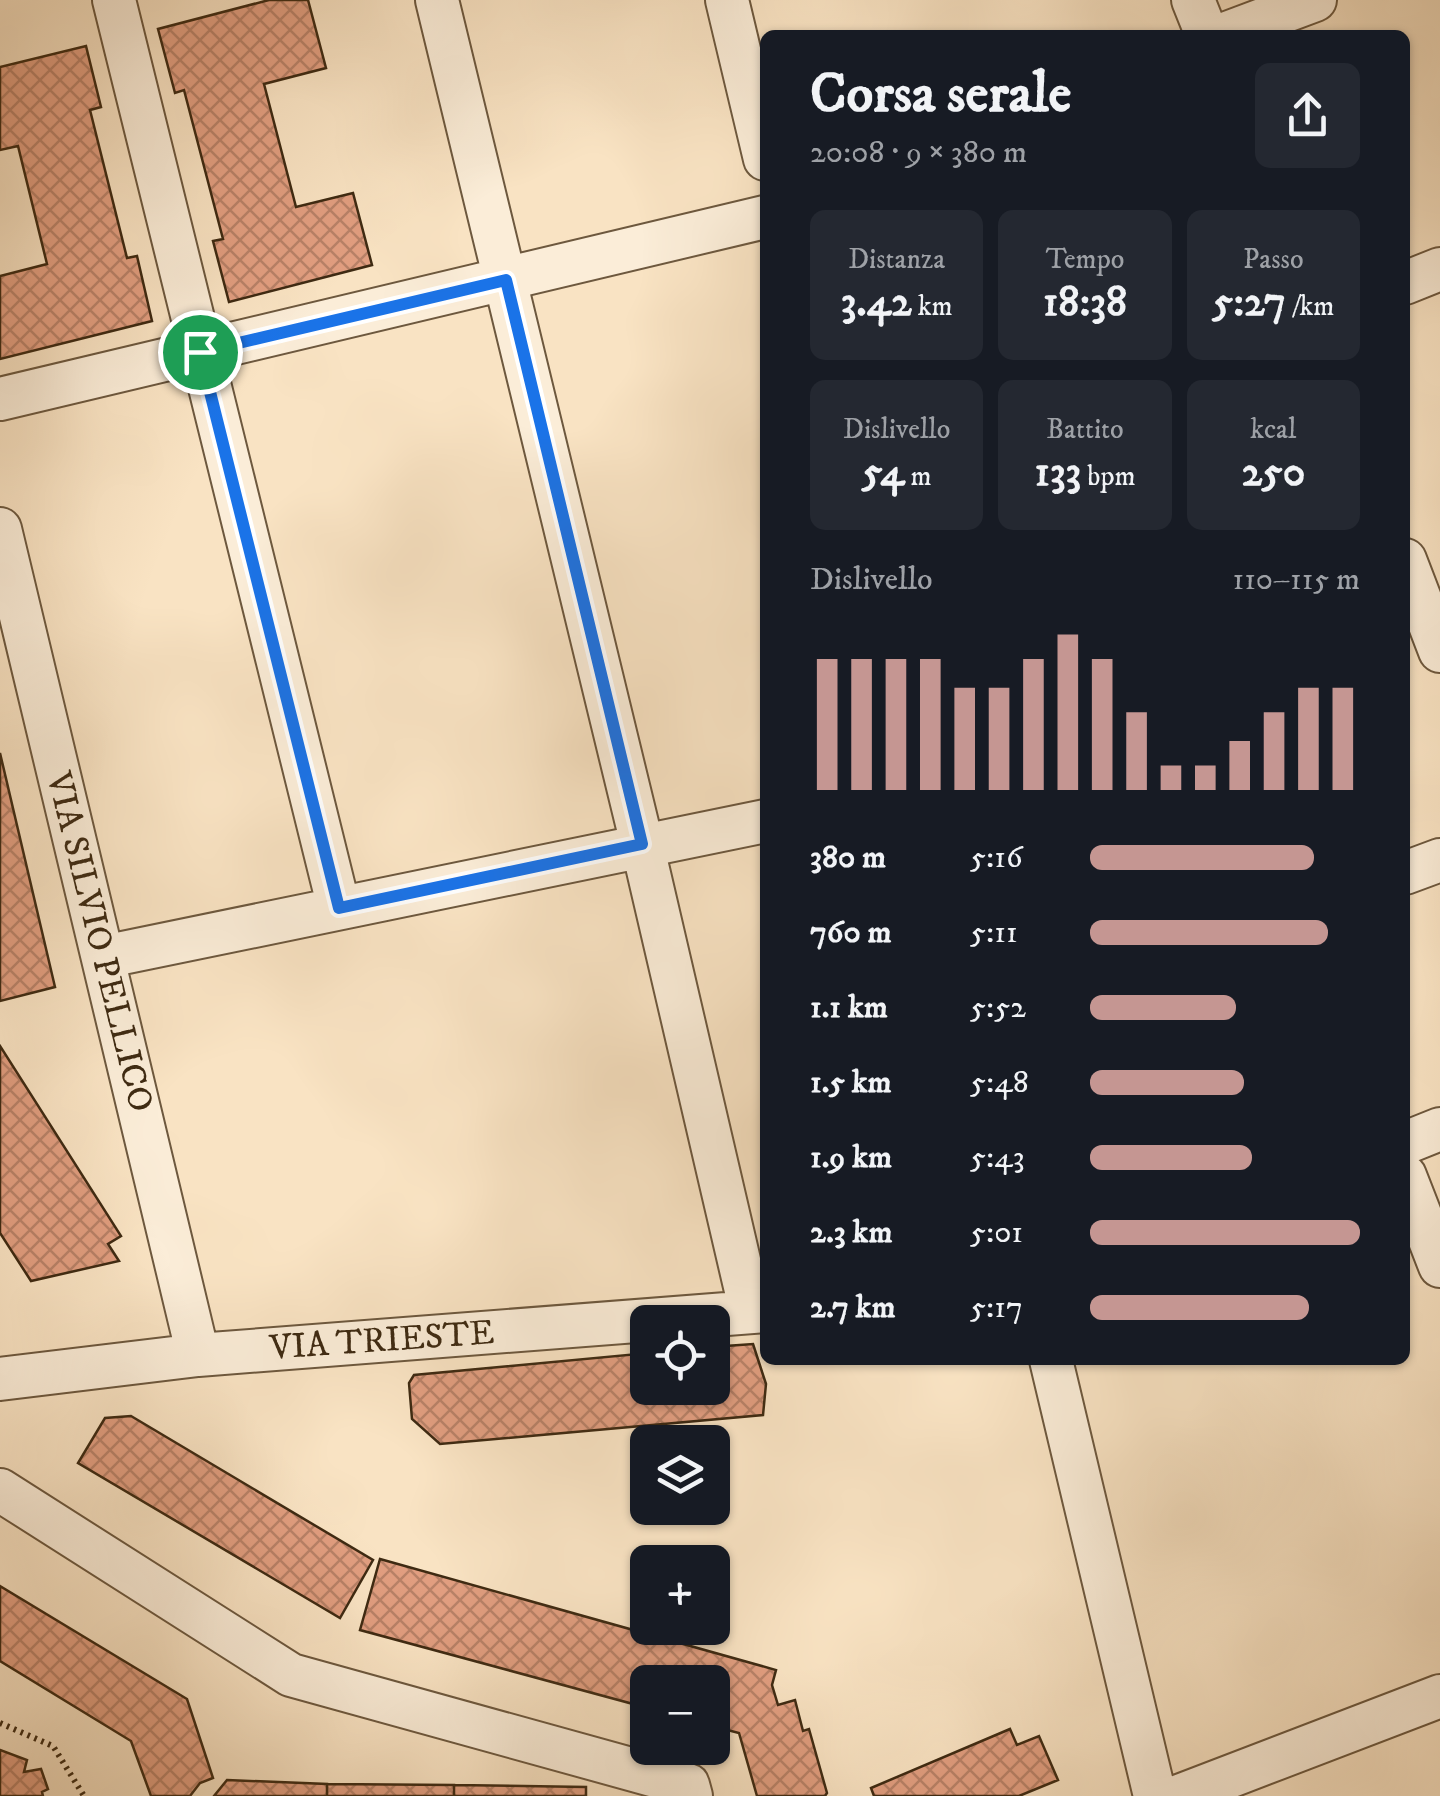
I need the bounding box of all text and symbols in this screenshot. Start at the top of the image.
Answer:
text: Corsa serale [810,61,1071,130]
button: share [1255,63,1360,168]
text: 20:08 · 9 × 380 m [810,133,1027,173]
text: Distanza [848,242,945,277]
text: Tempo [1046,242,1124,277]
text: Passo [1243,242,1304,277]
text: 3.42 [841,277,912,329]
text: 18:38 [1043,277,1127,329]
text: 5:27 [1212,277,1286,329]
text: km [912,289,953,324]
text: /km [1286,289,1334,324]
pin [158,310,243,395]
icon: arrive [173,325,228,380]
text: Dislivello [843,412,950,447]
text: Battito [1046,412,1124,447]
text: kcal [1250,412,1296,447]
text: 54 [862,447,905,499]
text: 133 [1035,447,1081,499]
text: 250 [1241,447,1305,499]
text: m [905,459,932,494]
text: bpm [1081,459,1135,494]
text: Dislivello [810,560,933,600]
text: 110–115 m [1232,560,1360,600]
street label: VIA SILVIO PELLICO [35,767,163,1116]
text: 380 m [810,838,886,878]
text: 5:16 [970,838,1023,878]
text: 760 m [810,913,892,953]
text: 5:11 [970,913,1018,953]
text: 1.1 km [810,988,888,1028]
text: 5:52 [970,988,1026,1028]
text: 1.5 km [810,1063,892,1103]
text: 5:48 [970,1063,1029,1103]
text: 1.9 km [810,1138,892,1178]
text: 5:43 [970,1138,1025,1178]
text: 2.3 km [810,1213,892,1253]
text: 5:01 [970,1213,1023,1253]
text: 2.7 km [810,1288,896,1328]
text: 5:17 [970,1288,1023,1328]
map controls [630,1305,730,1765]
button: locate [630,1305,730,1405]
street label: VIA TRIESTE [267,1311,496,1371]
button: layers [630,1425,730,1525]
button: + [630,1545,730,1645]
button: − [630,1665,730,1765]

